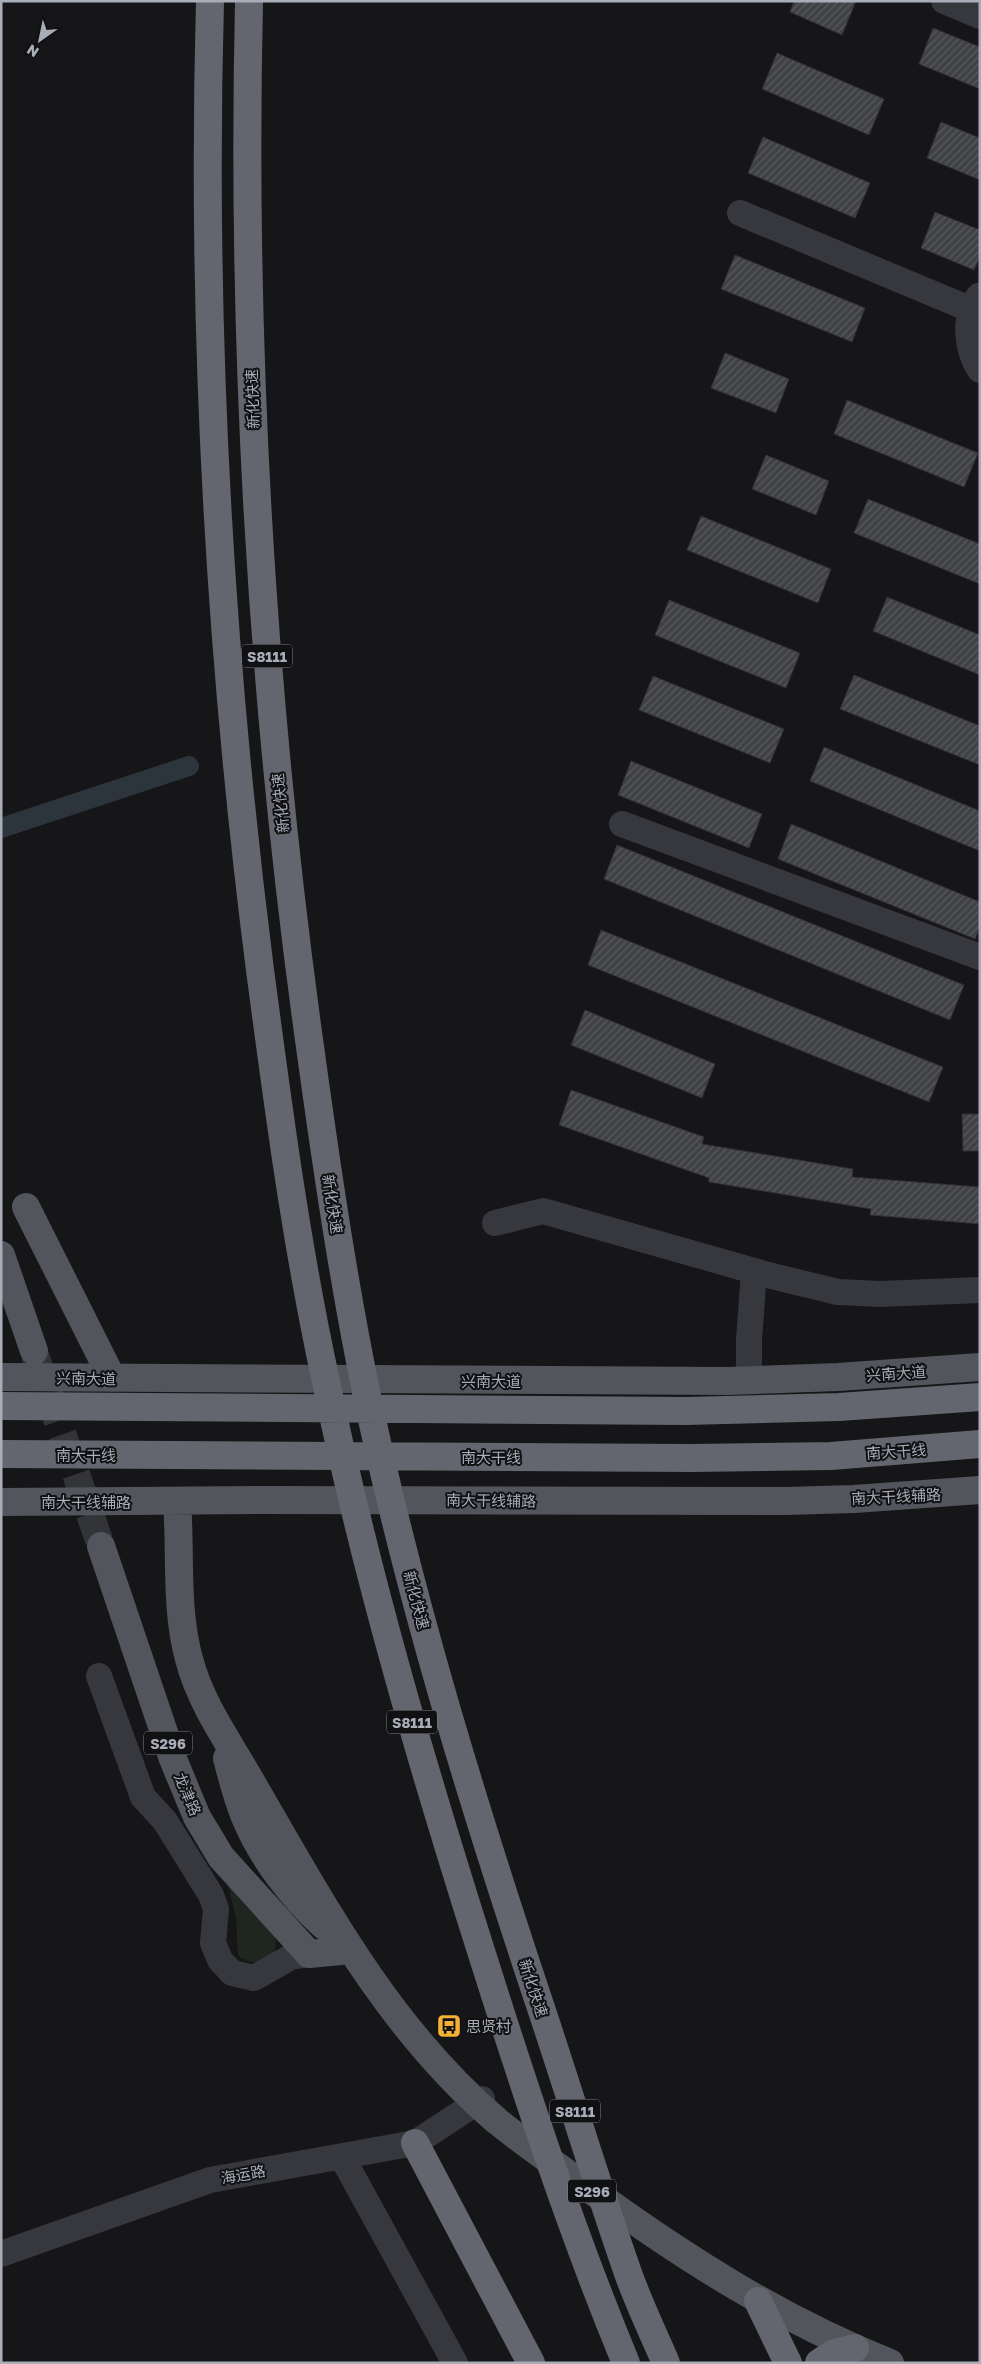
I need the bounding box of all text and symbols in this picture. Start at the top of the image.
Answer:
north arrow [15,15,65,65]
text: N [24,41,42,61]
street label: 新化快速 [242,369,262,429]
road number: S8111 [242,644,292,668]
street label: 新化快速 [268,772,292,834]
street label: 新化快速 [319,1173,347,1235]
street label: 兴南大道 [865,1362,927,1384]
street label: 兴南大道 [56,1368,116,1388]
street label: 兴南大道 [461,1372,521,1390]
street label: 南大干线 [865,1440,927,1462]
street label: 南大干线 [56,1446,116,1464]
street label: 南大干线 [461,1448,521,1466]
street label: 南大干线辅路 [851,1485,941,1507]
street label: 南大干线辅路 [446,1490,536,1510]
street label: 南大干线辅路 [41,1493,131,1511]
street label: 新化快速 [401,1569,433,1631]
road number: S8111 [387,1710,437,1734]
road number: S296 [144,1732,192,1755]
street label: 龙津路 [171,1770,205,1818]
street label: 新化快速 [516,1957,552,2019]
bus stop icon: 思贤村 [436,2013,462,2039]
place label: 思贤村 [466,2017,511,2035]
road number: S8111 [550,2100,600,2122]
street label: 海运路 [219,2161,267,2187]
road number: S296 [568,2180,616,2202]

